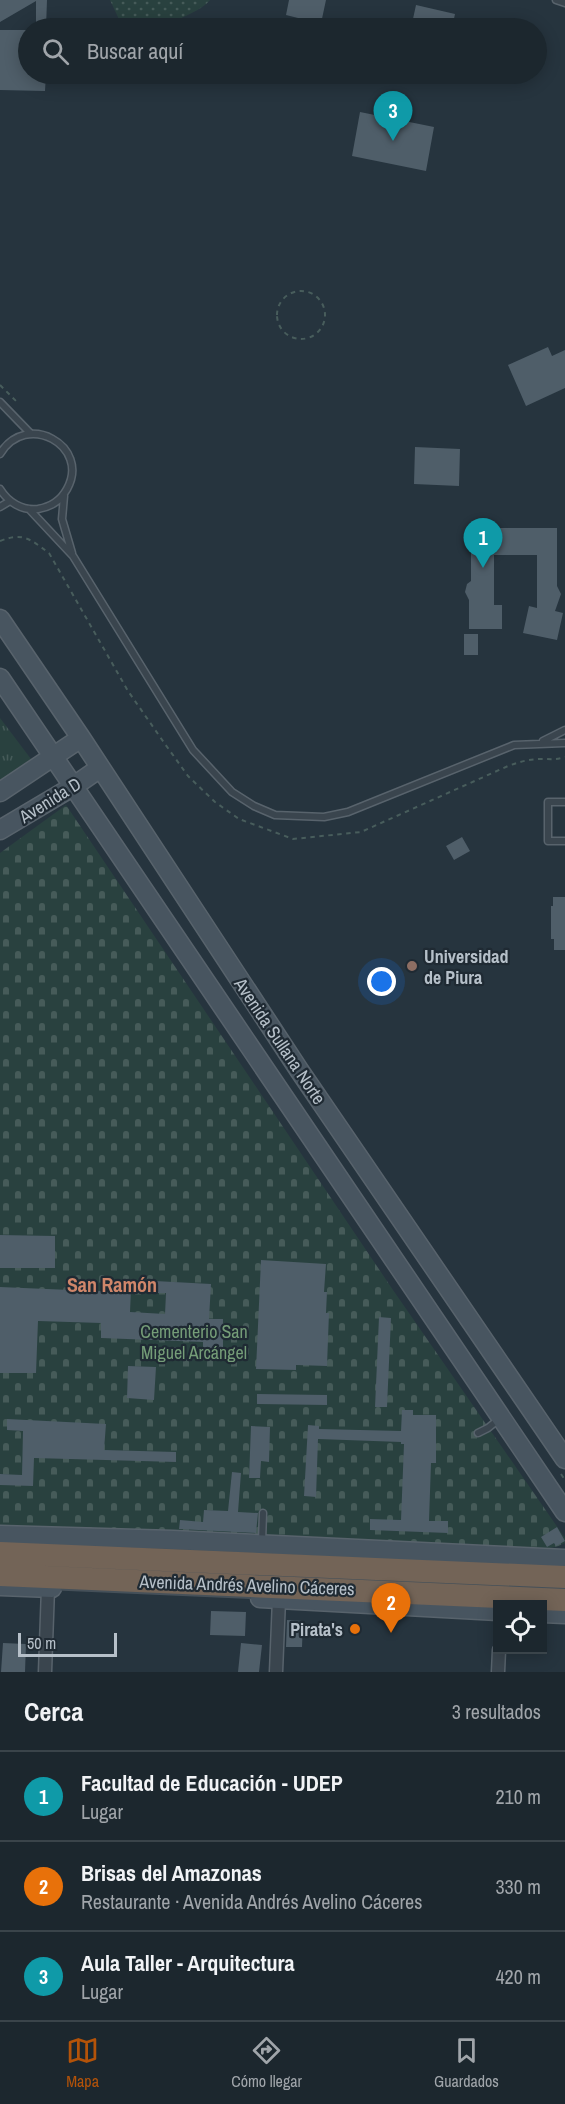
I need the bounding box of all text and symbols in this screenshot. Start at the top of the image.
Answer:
search box [18,18,547,84]
icon: search [39,35,72,68]
text: Buscar aquí [87,36,183,66]
pin: 3 [374,92,412,141]
pin: 1 [464,518,502,568]
street label: Avenida D [13,771,86,829]
place label: Universidad de Piura [424,944,509,990]
marker: Universidad de Piura [405,959,419,973]
your location [367,967,396,996]
street label: Avenida Sullana Norte [228,972,332,1109]
district label: San Ramón [67,1271,157,1298]
park label: Cementerio San Miguel Arcángel [140,1319,248,1365]
street label: Avenida Andrés Avelino Cáceres [138,1569,355,1601]
pin: 2 [372,1584,410,1633]
map controls [493,1600,547,1654]
button: locate [493,1600,547,1654]
place label: Pirata's [290,1617,343,1642]
marker: Pirata's [348,1622,362,1636]
scale bar [18,1630,117,1658]
text: 50 m [27,1632,56,1654]
text: Cerca [24,1694,83,1729]
text: 3 resultados [452,1698,541,1725]
text: Facultad de Educación - UDEP [81,1768,343,1798]
text: 1 [39,1783,48,1810]
text: 210 m [495,1783,541,1810]
text: Lugar [81,1798,123,1825]
text: Brisas del Amazonas [81,1858,262,1888]
text: 2 [39,1873,48,1900]
text: 330 m [495,1873,541,1900]
text: Restaurante · Avenida Andrés Avelino Cáceres [81,1888,422,1915]
text: Aula Taller - Arquitectura [81,1948,295,1978]
text: 3 [39,1963,48,1990]
text: 420 m [495,1963,541,1990]
text: Lugar [81,1978,123,2005]
tab: Mapa [66,2034,99,2092]
tab: Cómo llegar [231,2034,302,2092]
tab: Guardados [434,2034,499,2092]

